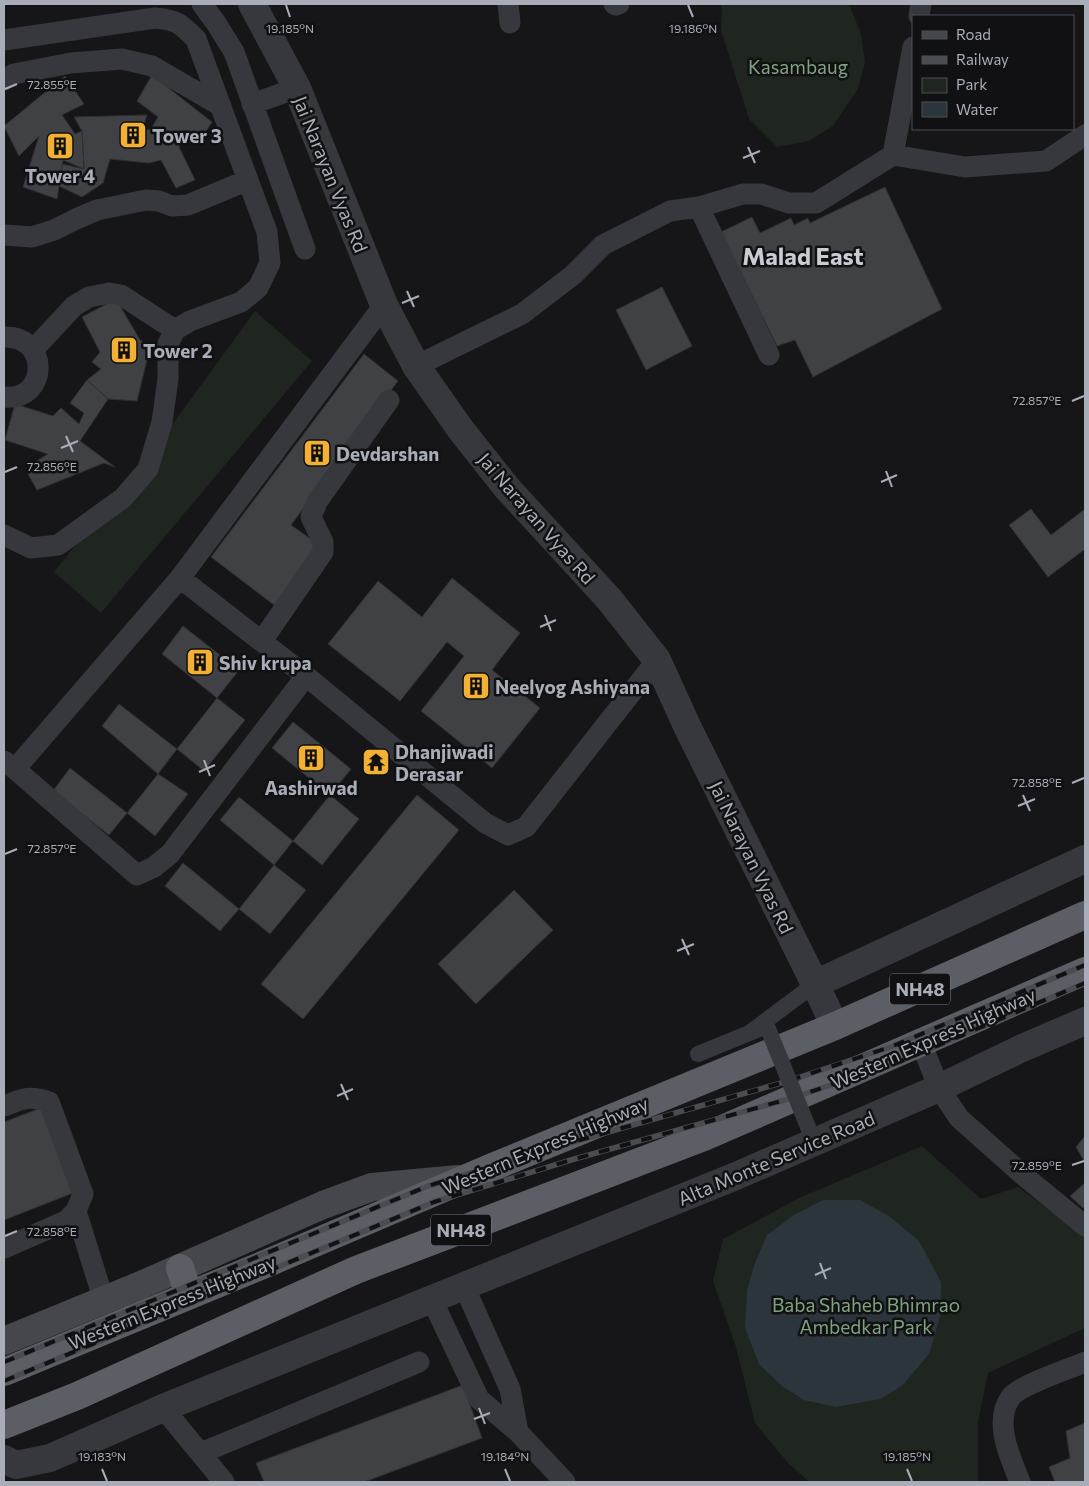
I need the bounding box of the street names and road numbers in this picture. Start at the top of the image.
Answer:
street label: Jai Narayan Vyas Rd [289,92,373,256]
street label: Jai Narayan Vyas Rd [474,447,600,589]
street label: Jai Narayan Vyas Rd [705,777,799,937]
road number: NH48 [890,974,950,1004]
street label: Western Express Highway [827,982,1039,1094]
street label: Western Express Highway [438,1091,652,1199]
street label: Alta Monte Service Road [674,1106,878,1210]
road number: NH48 [431,1214,491,1246]
street label: Western Express Highway [65,1250,279,1354]

